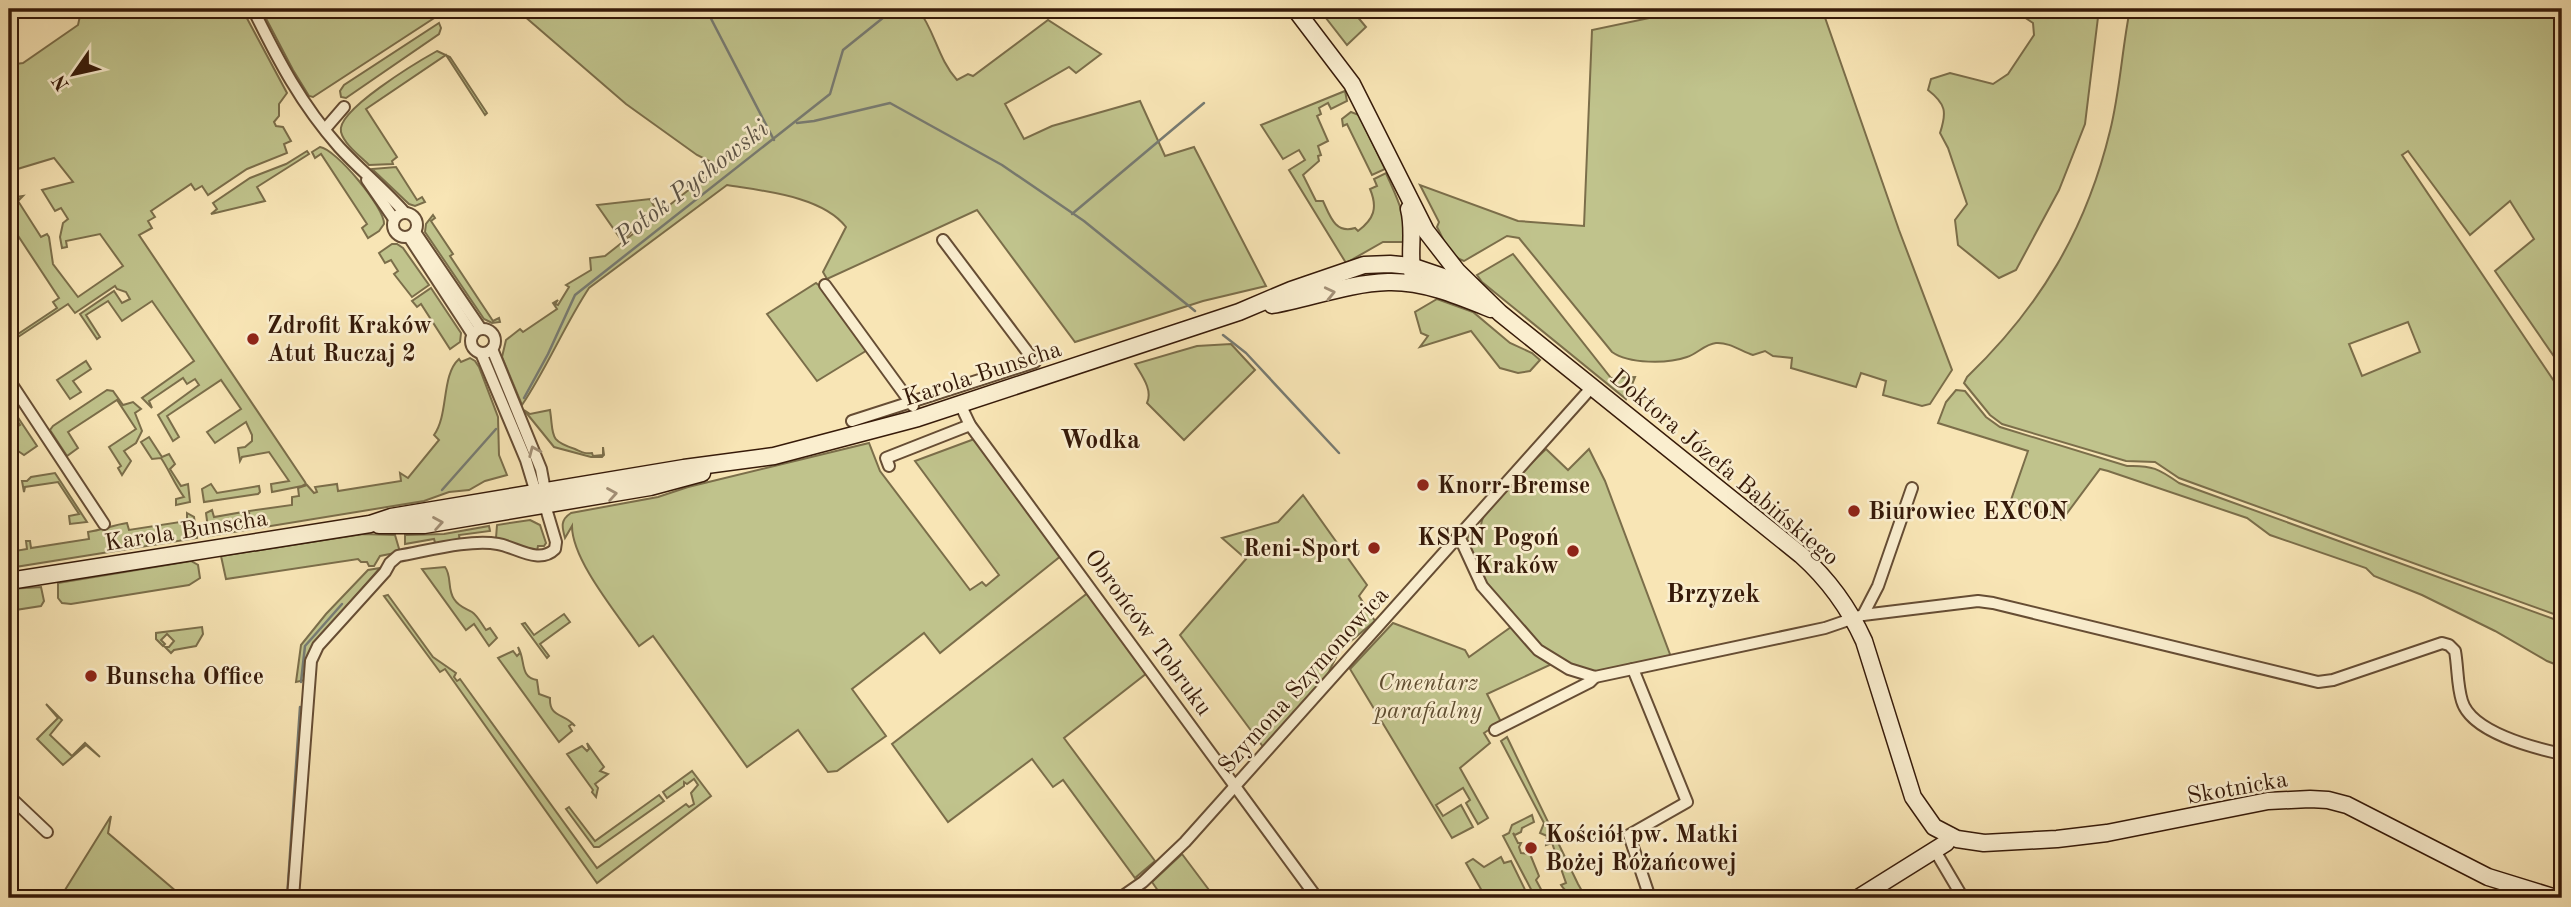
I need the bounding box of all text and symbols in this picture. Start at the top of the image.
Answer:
north arrow [38,38,108,108]
text: N [50,70,74,93]
water label: Potok Pychowski [610,116,774,252]
one-way arrow [1323,287,1335,301]
place label: Zdrofit Kraków Atut Ruczaj 2 [267,315,432,367]
marker: Zdrofit Kraków Atut Ruczaj 2 [245,331,261,347]
street label: Karola Bunscha [900,338,1065,412]
street label: Doktora Józefa Babińskiego [1605,366,1843,571]
district label: Wodka [1060,428,1140,454]
one-way arrow [528,446,542,458]
place label: Knorr-Bremse [1437,475,1590,499]
marker: Knorr-Bremse [1415,477,1431,493]
one-way arrow [606,487,618,502]
place label: Biurowiec EXCON [1868,501,2068,525]
marker: Biurowiec EXCON [1846,503,1862,519]
street label: Karola Bunscha [103,507,270,557]
one-way arrow [432,516,444,531]
place label: KSPN Pogoń Kraków [1417,527,1559,579]
place label: Reni-Sport [1243,538,1360,562]
marker: Reni-Sport [1366,540,1382,556]
marker: KSPN Pogoń Kraków [1565,543,1581,559]
street label: Obrońców Tobruku [1079,546,1216,721]
district label: Brzyzek [1666,582,1760,608]
street label: Szymona Szymonowica [1215,583,1394,779]
place label: Bunscha Office [105,666,264,690]
marker: Bunscha Office [83,668,99,684]
park label: Cmentarz parafialny [1372,672,1483,724]
street label: Skotnicka [2185,768,2290,810]
place label: Kościół pw. Matki Bożej Różańcowej [1545,824,1738,876]
marker: Kościół pw. Matki Bożej Różańcowej [1523,840,1539,856]

